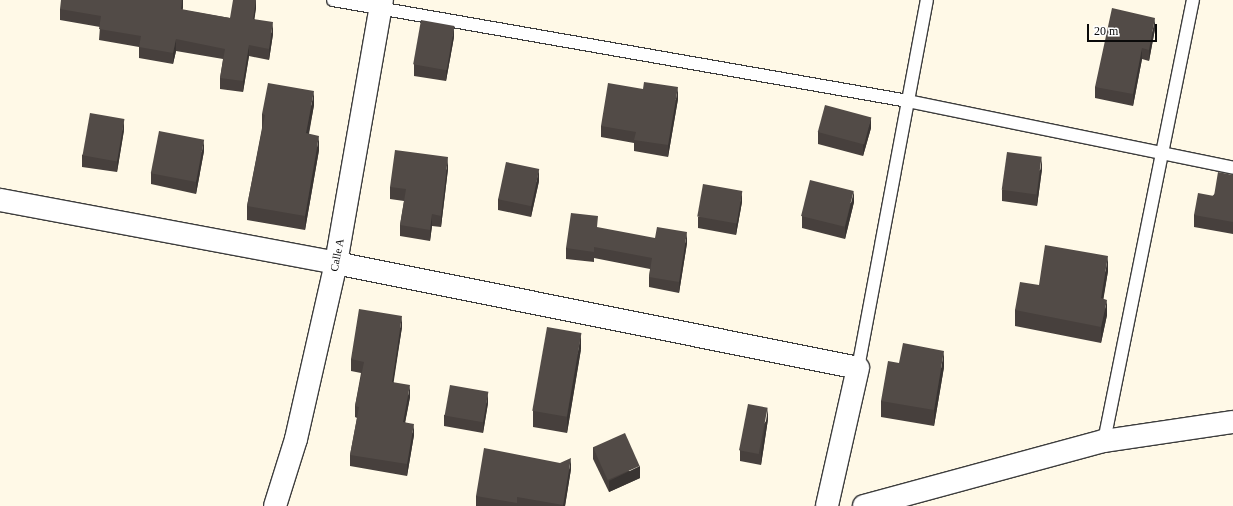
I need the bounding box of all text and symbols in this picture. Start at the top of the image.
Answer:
scale bar [1089,16,1159,42]
text: 20 m [1094,24,1118,38]
street label: Calle A [327,237,347,273]

